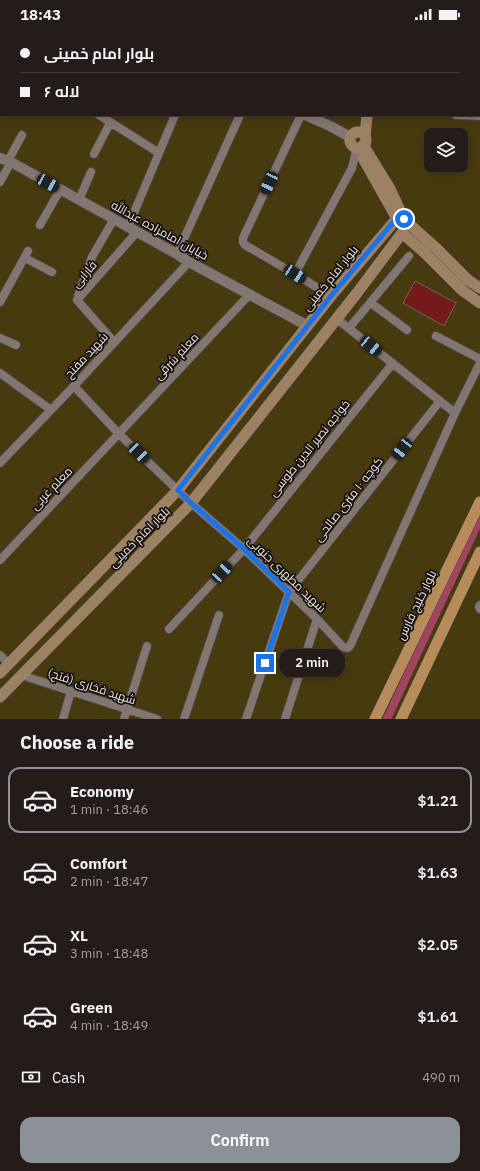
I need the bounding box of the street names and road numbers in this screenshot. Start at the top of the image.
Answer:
street label: خیابان امامزاده عبدالله [109,197,211,263]
street label: بلوار امام خمینی [299,242,362,315]
street label: فارابی [68,257,100,291]
street label: شهید مفتح [61,329,112,382]
street label: معلم شرقی [151,329,202,383]
street label: خواجه نصیر الدین طوسی [265,396,353,500]
street label: کوچه ۱۰ متری صالحی [310,454,387,546]
street label: معلم غربی [27,463,76,513]
street label: بلوار امام خمینی [105,503,173,571]
street label: شهید مطهری جنوبی [245,533,329,615]
street label: بلوار خلیج فارس [393,568,440,643]
street label: شهید فخاری (فتح) [46,665,138,708]

